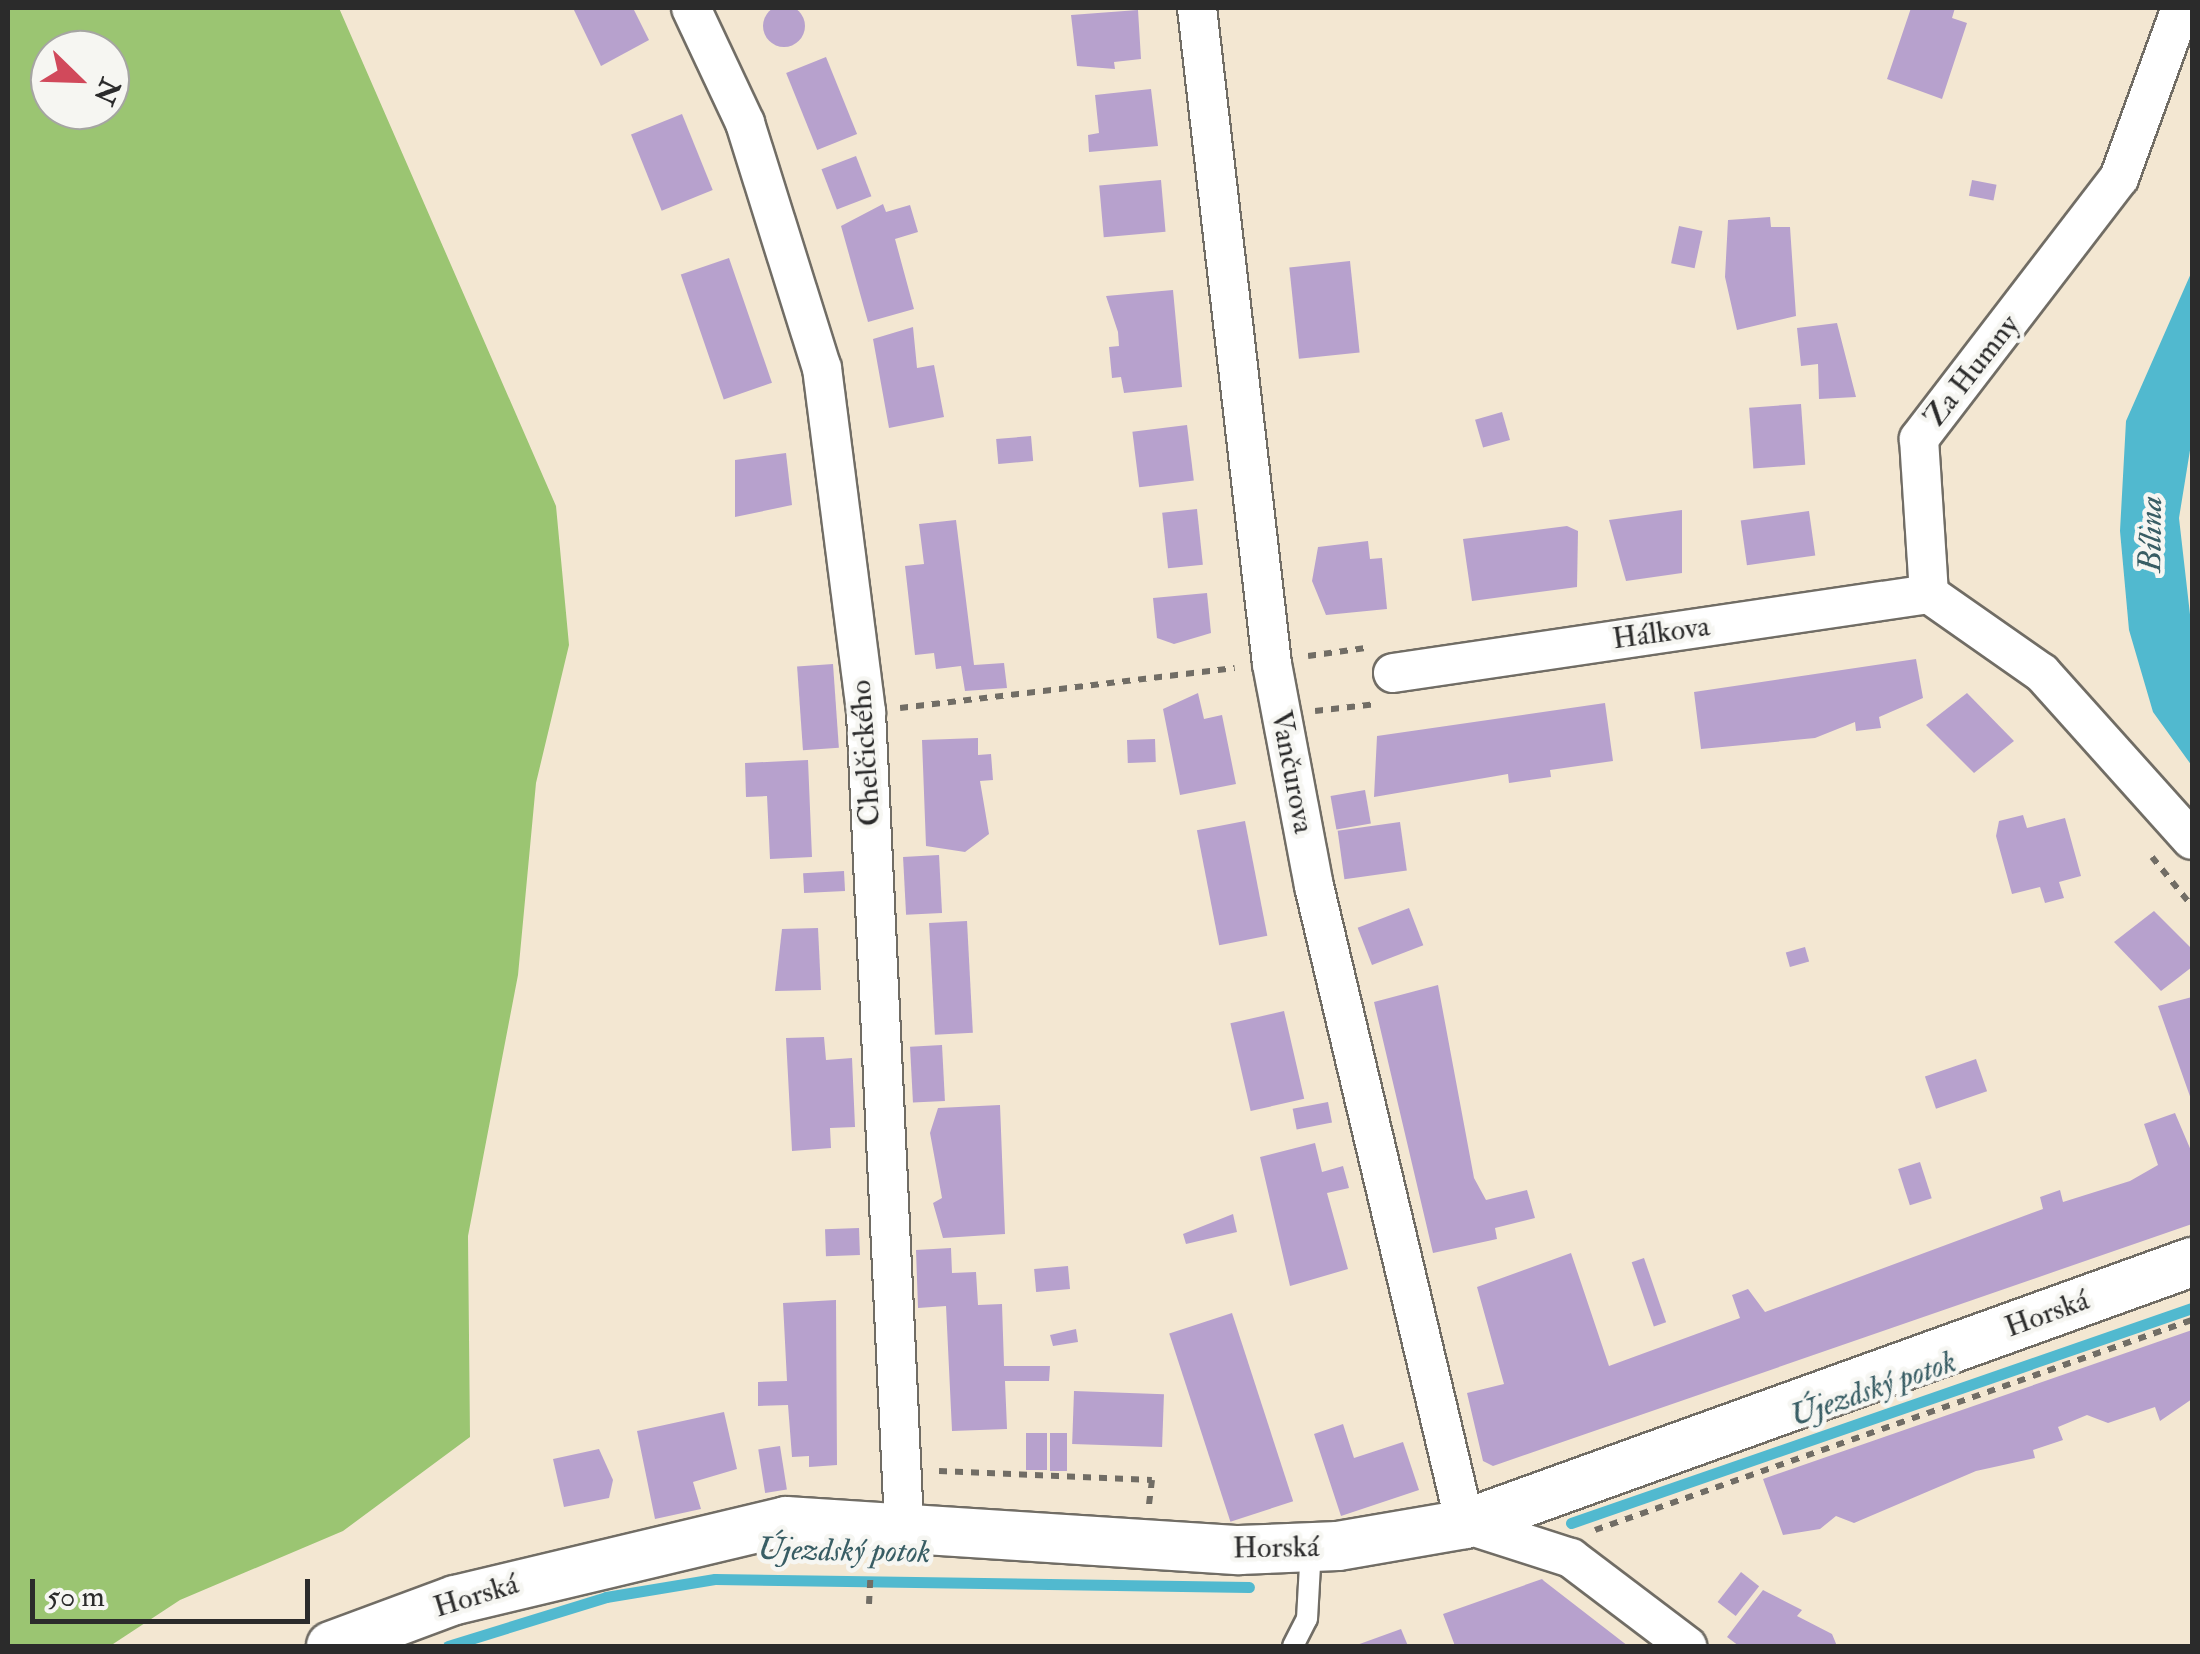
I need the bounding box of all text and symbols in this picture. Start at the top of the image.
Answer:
north arrow [30,30,130,130]
text: N [85,73,127,110]
street label: Za Humny [1917,308,2027,434]
water label: Bílina [2131,496,2171,572]
street label: Hálkova [1610,608,1712,658]
street label: Chelčického [843,679,889,827]
street label: Vančurova [1262,707,1322,837]
street label: Horská [2000,1282,2094,1346]
water label: Újezdský potok [1785,1343,1961,1435]
street label: Horská [1232,1529,1320,1567]
water label: Újezdský potok [757,1530,931,1572]
scale bar [35,1559,315,1621]
street label: Horská [429,1566,523,1626]
text: 50 m [47,1578,105,1615]

